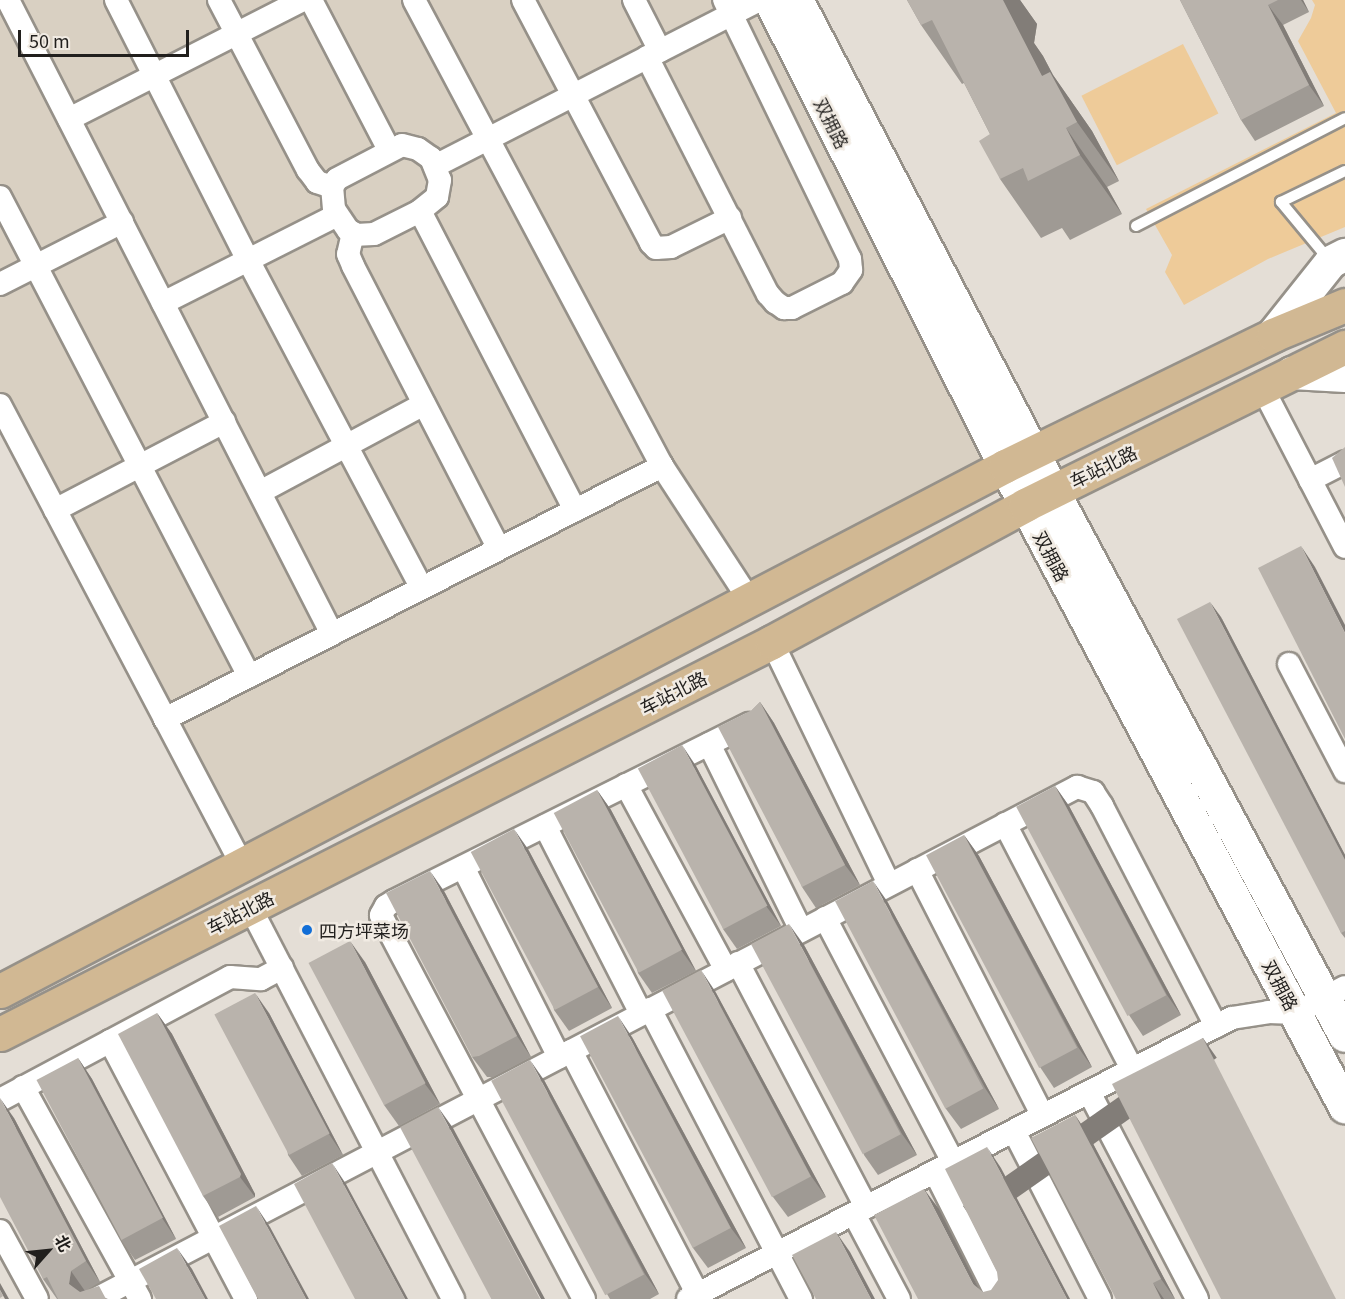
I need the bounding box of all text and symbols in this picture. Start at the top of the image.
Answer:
scale bar [21,18,192,56]
text: 50 m [29,27,70,53]
street label: 双拥路 [810,94,854,152]
street label: 车站北路 [1066,441,1140,491]
street label: 双拥路 [1030,527,1074,585]
street label: 车站北路 [636,666,710,718]
street label: 车站北路 [203,886,277,938]
place label: 四方坪菜场 [319,919,409,941]
marker: 四方坪菜场 [300,923,314,937]
street label: 双拥路 [1259,956,1303,1014]
north arrow [18,1221,78,1281]
text: 北 [50,1230,78,1255]

